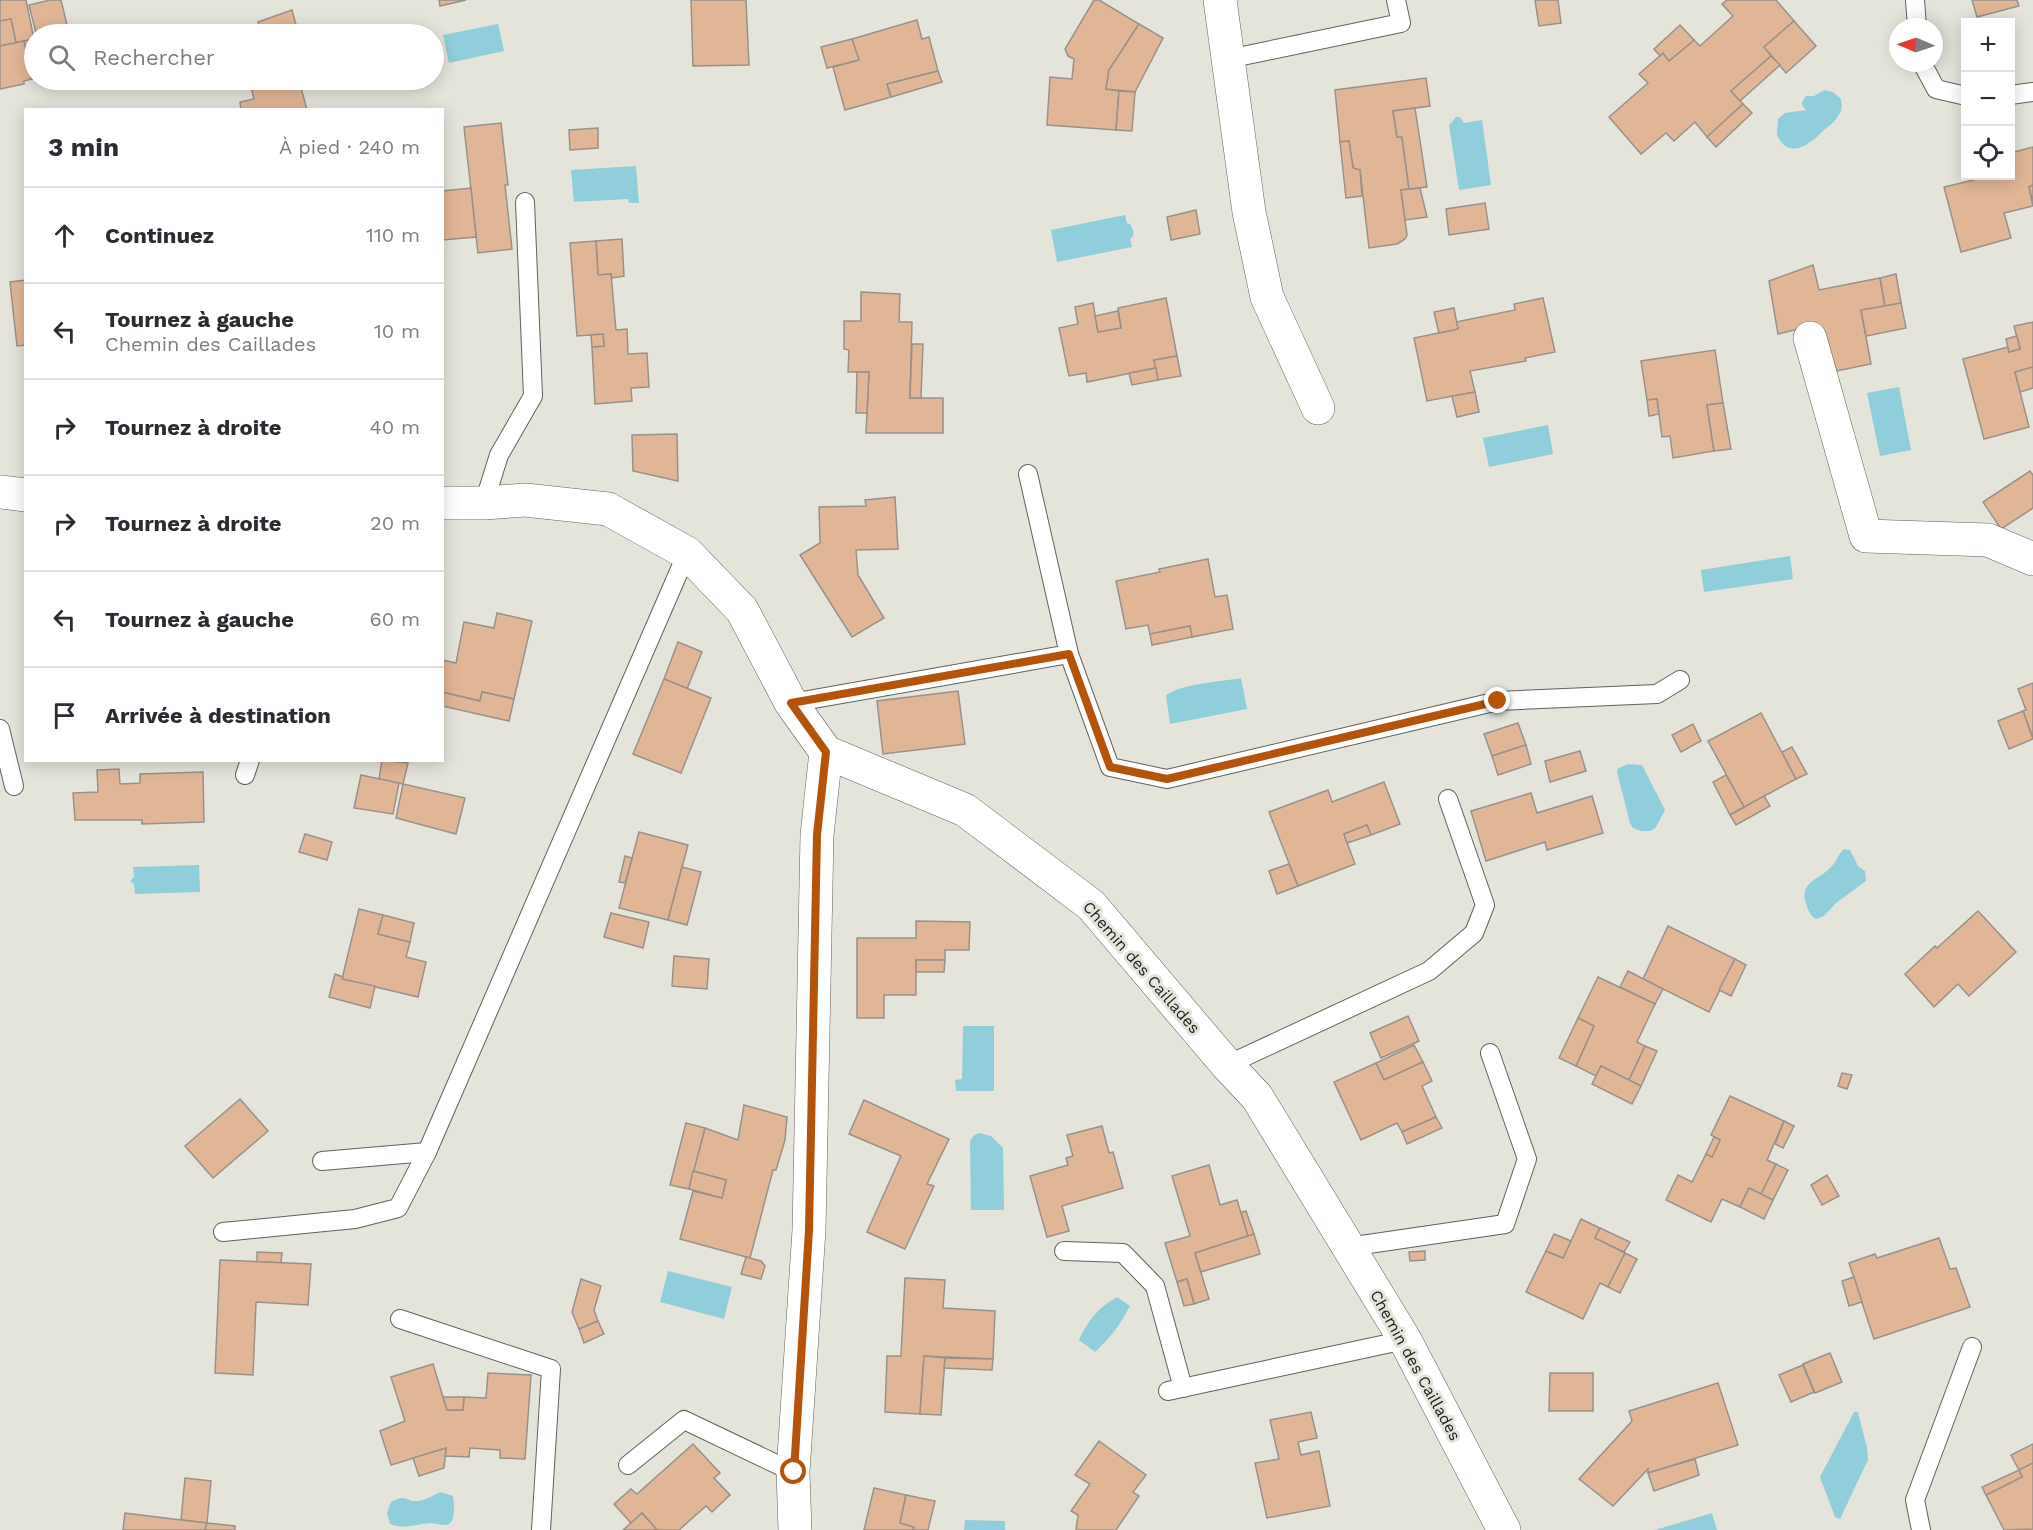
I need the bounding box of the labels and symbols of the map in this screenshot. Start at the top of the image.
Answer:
north arrow [1889,18,1943,72]
route end [1484,687,1510,713]
street label: Chemin des Caillades [1079,897,1204,1037]
street label: Chemin des Caillades [1366,1287,1465,1444]
route start [780,1458,806,1484]

